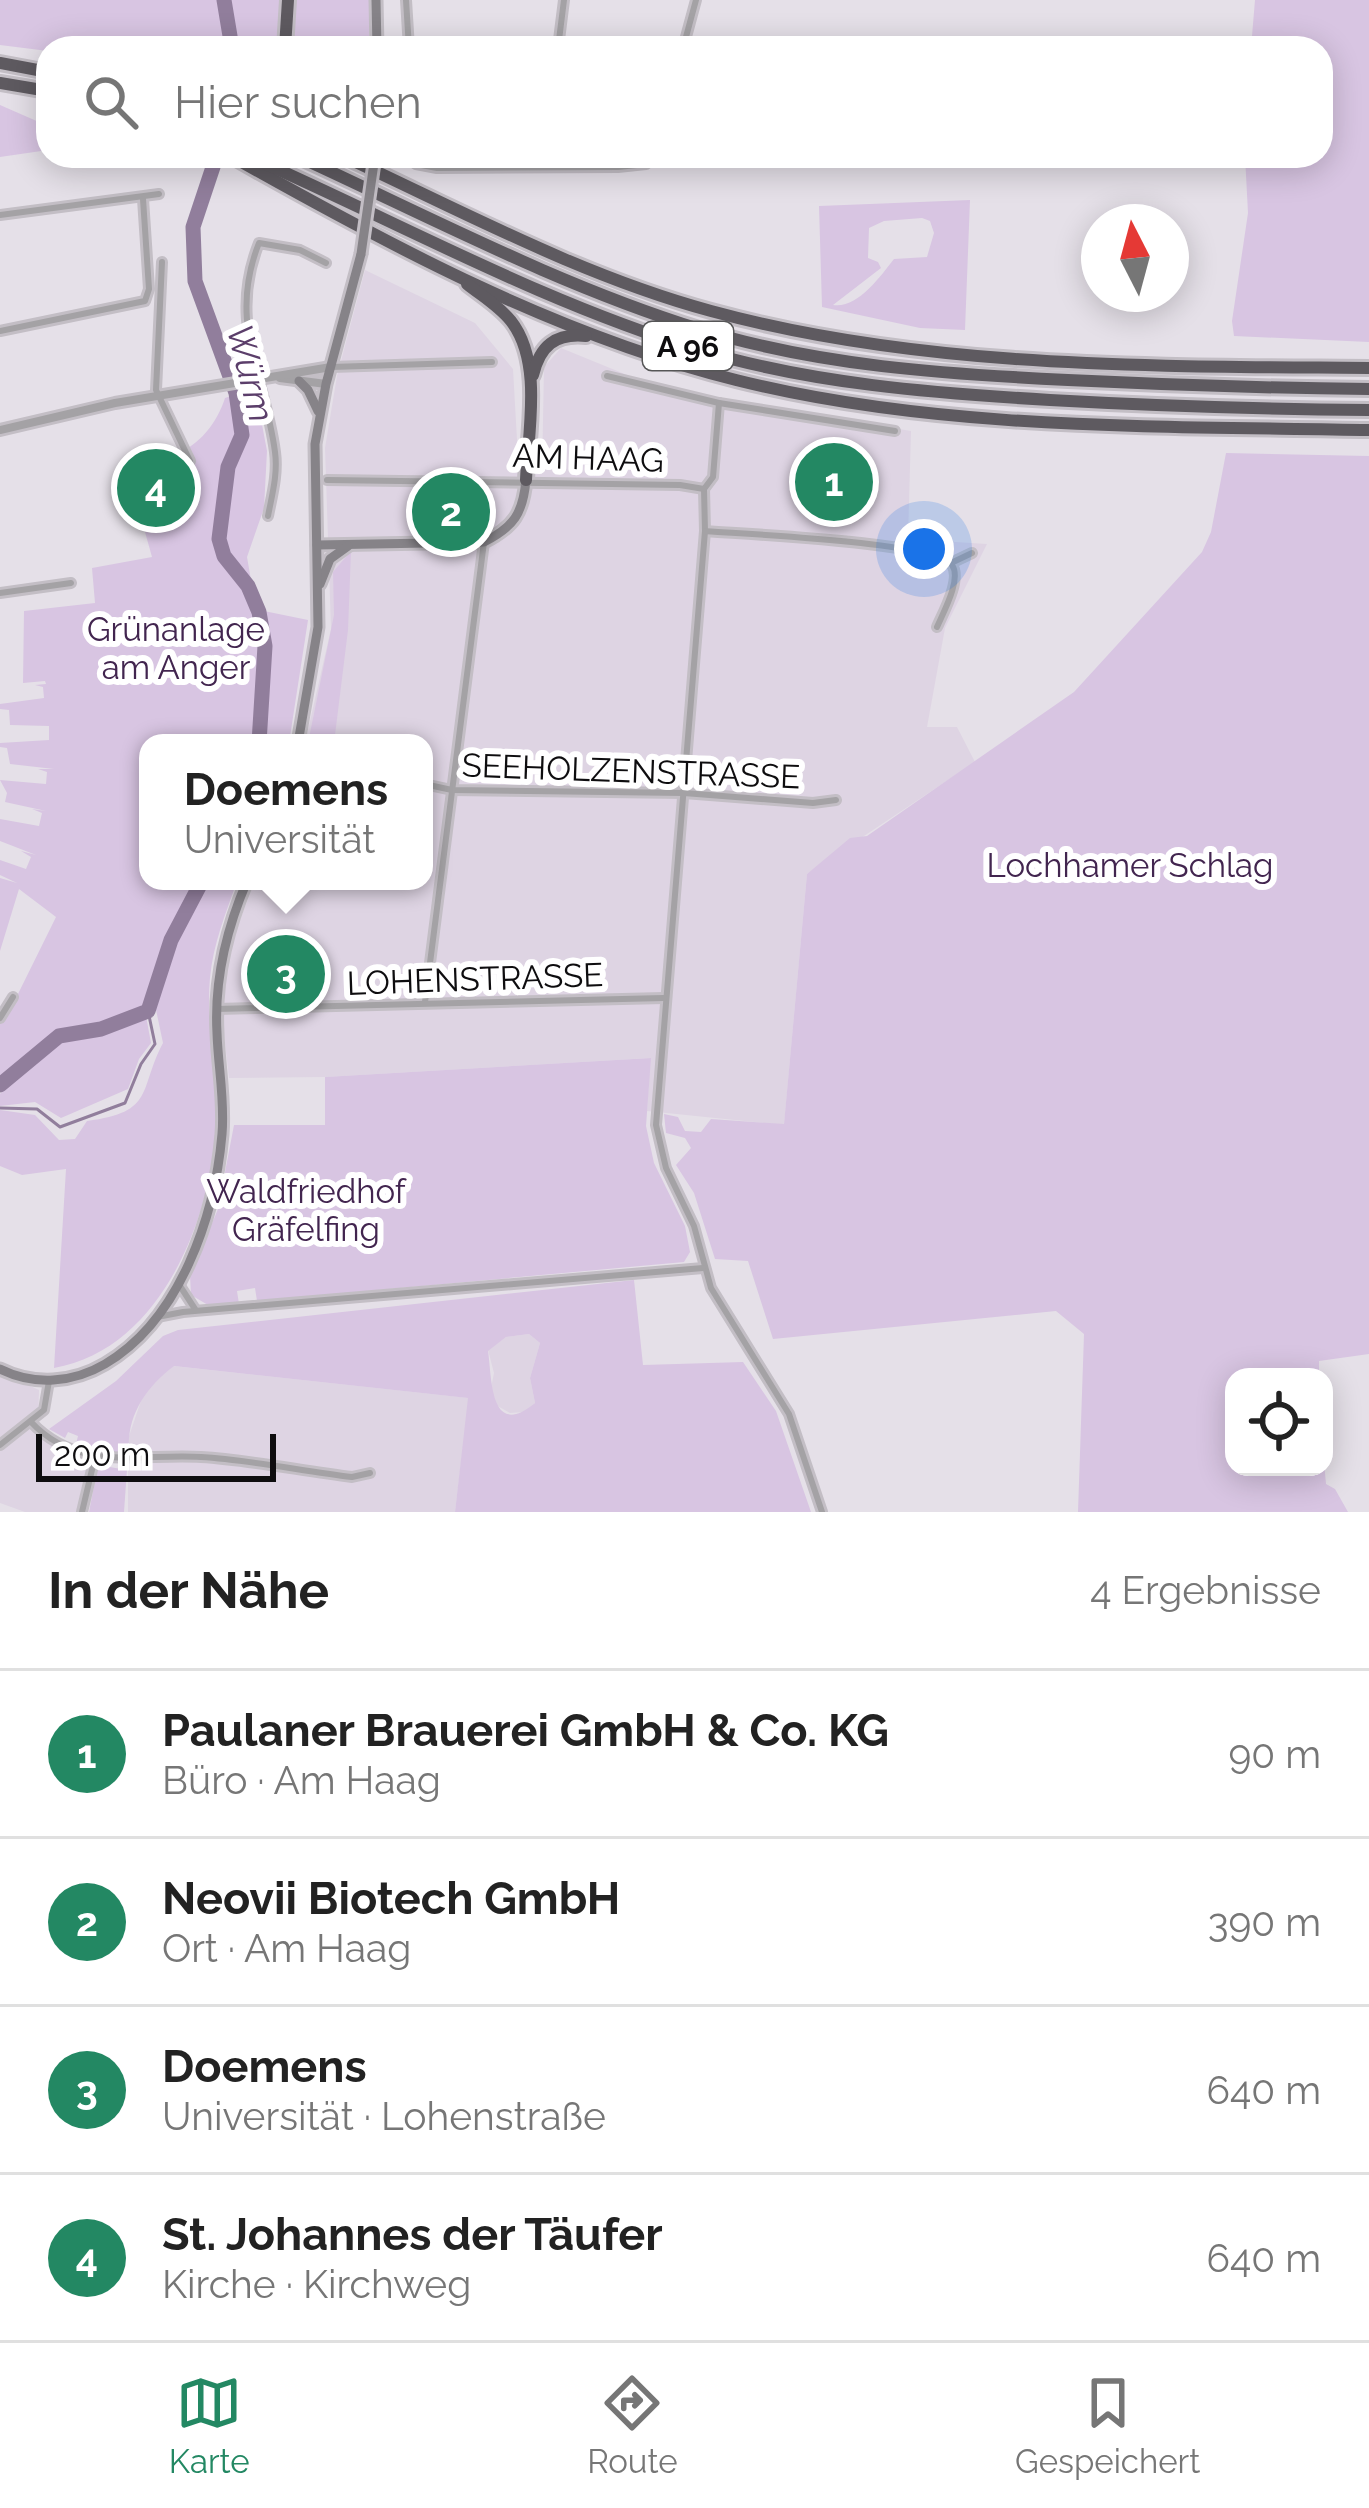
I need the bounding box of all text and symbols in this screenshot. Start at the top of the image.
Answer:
search box [36,36,1333,168]
icon: search [78,69,144,135]
text: Hier suchen [174,76,422,129]
north arrow [1081,204,1189,312]
water label: Würm [219,320,283,426]
road number: A 96 [643,322,733,370]
street label: AM HAAG [512,436,664,480]
pin: 1 [795,437,873,527]
pin: 4 [117,443,195,533]
pin: 2 [412,467,490,557]
your location [894,519,954,579]
park label: Grünanlage am Anger [87,610,265,687]
popup [139,734,433,890]
street label: SEEHOLZENSTRASSE [461,746,801,796]
text: Doemens [184,763,388,816]
text: Universität [184,816,375,862]
park label: Lochhamer Schlag [987,846,1273,885]
pin: 3 [247,929,325,1019]
street label: LOHENSTRASSE [346,955,604,1003]
park label: Waldfriedhof Gräfelfing [206,1172,407,1249]
map controls [1225,1368,1333,1476]
button: locate [1225,1368,1333,1476]
scale bar [36,1428,276,1481]
text: 200 m [54,1435,150,1474]
text: In der Nähe [48,1560,329,1620]
text: 4 Ergebnisse [1090,1567,1321,1613]
text: Paulaner Brauerei GmbH & Co. KG [162,1704,889,1757]
text: 1 [77,1731,97,1777]
text: 90 m [1228,1731,1321,1777]
text: Büro · Am Haag [162,1757,441,1803]
text: Neovii Biotech GmbH [162,1872,620,1925]
text: 2 [76,1899,98,1945]
text: 390 m [1208,1899,1321,1945]
text: Ort · Am Haag [162,1925,411,1971]
text: Doemens [162,2040,367,2093]
text: 3 [76,2067,98,2113]
text: 640 m [1207,2067,1321,2113]
text: Universität · Lohenstraße [162,2093,606,2139]
text: St. Johannes der Täufer [162,2208,663,2261]
text: 4 [76,2235,98,2281]
text: 640 m [1207,2235,1321,2281]
text: Kirche · Kirchweg [162,2261,471,2307]
tab: Karte [169,2370,250,2481]
tab: Route [587,2370,678,2481]
tab: Gespeichert [1015,2370,1200,2481]

